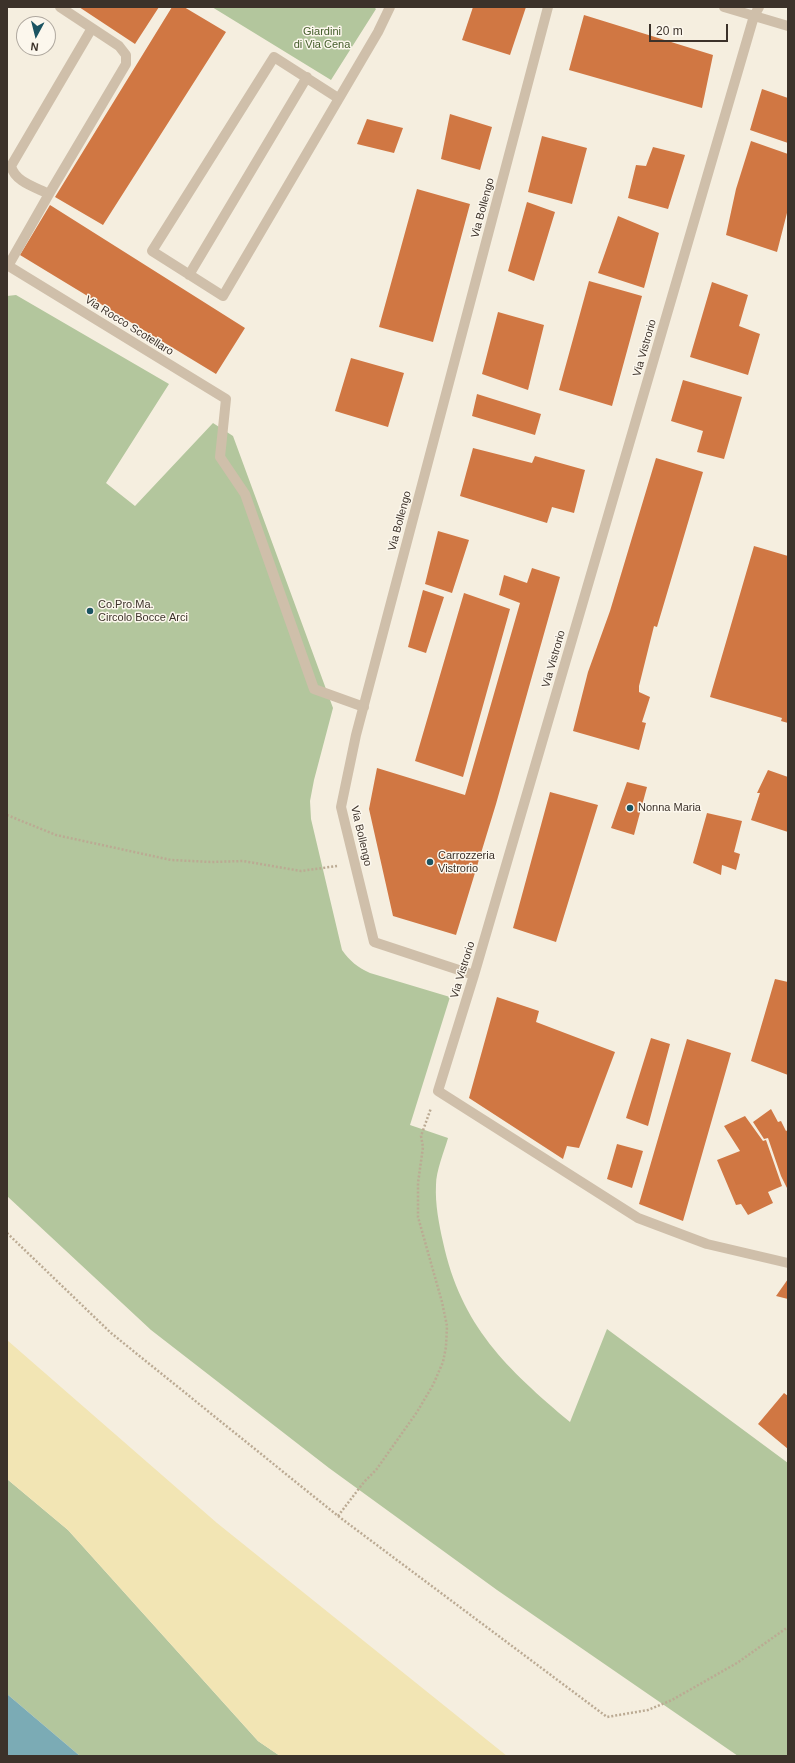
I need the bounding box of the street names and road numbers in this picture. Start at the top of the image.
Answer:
street label: Via Bollengo [469,177,497,239]
street label: Via Rocco Scotellaro [82,293,176,359]
street label: Via Vistrorio [631,318,659,378]
street label: Via Bollengo [386,490,414,552]
street label: Via Vistrorio [540,629,568,689]
street label: Via Bollengo [348,805,374,867]
street label: Via Vistrorio [448,940,478,1000]

